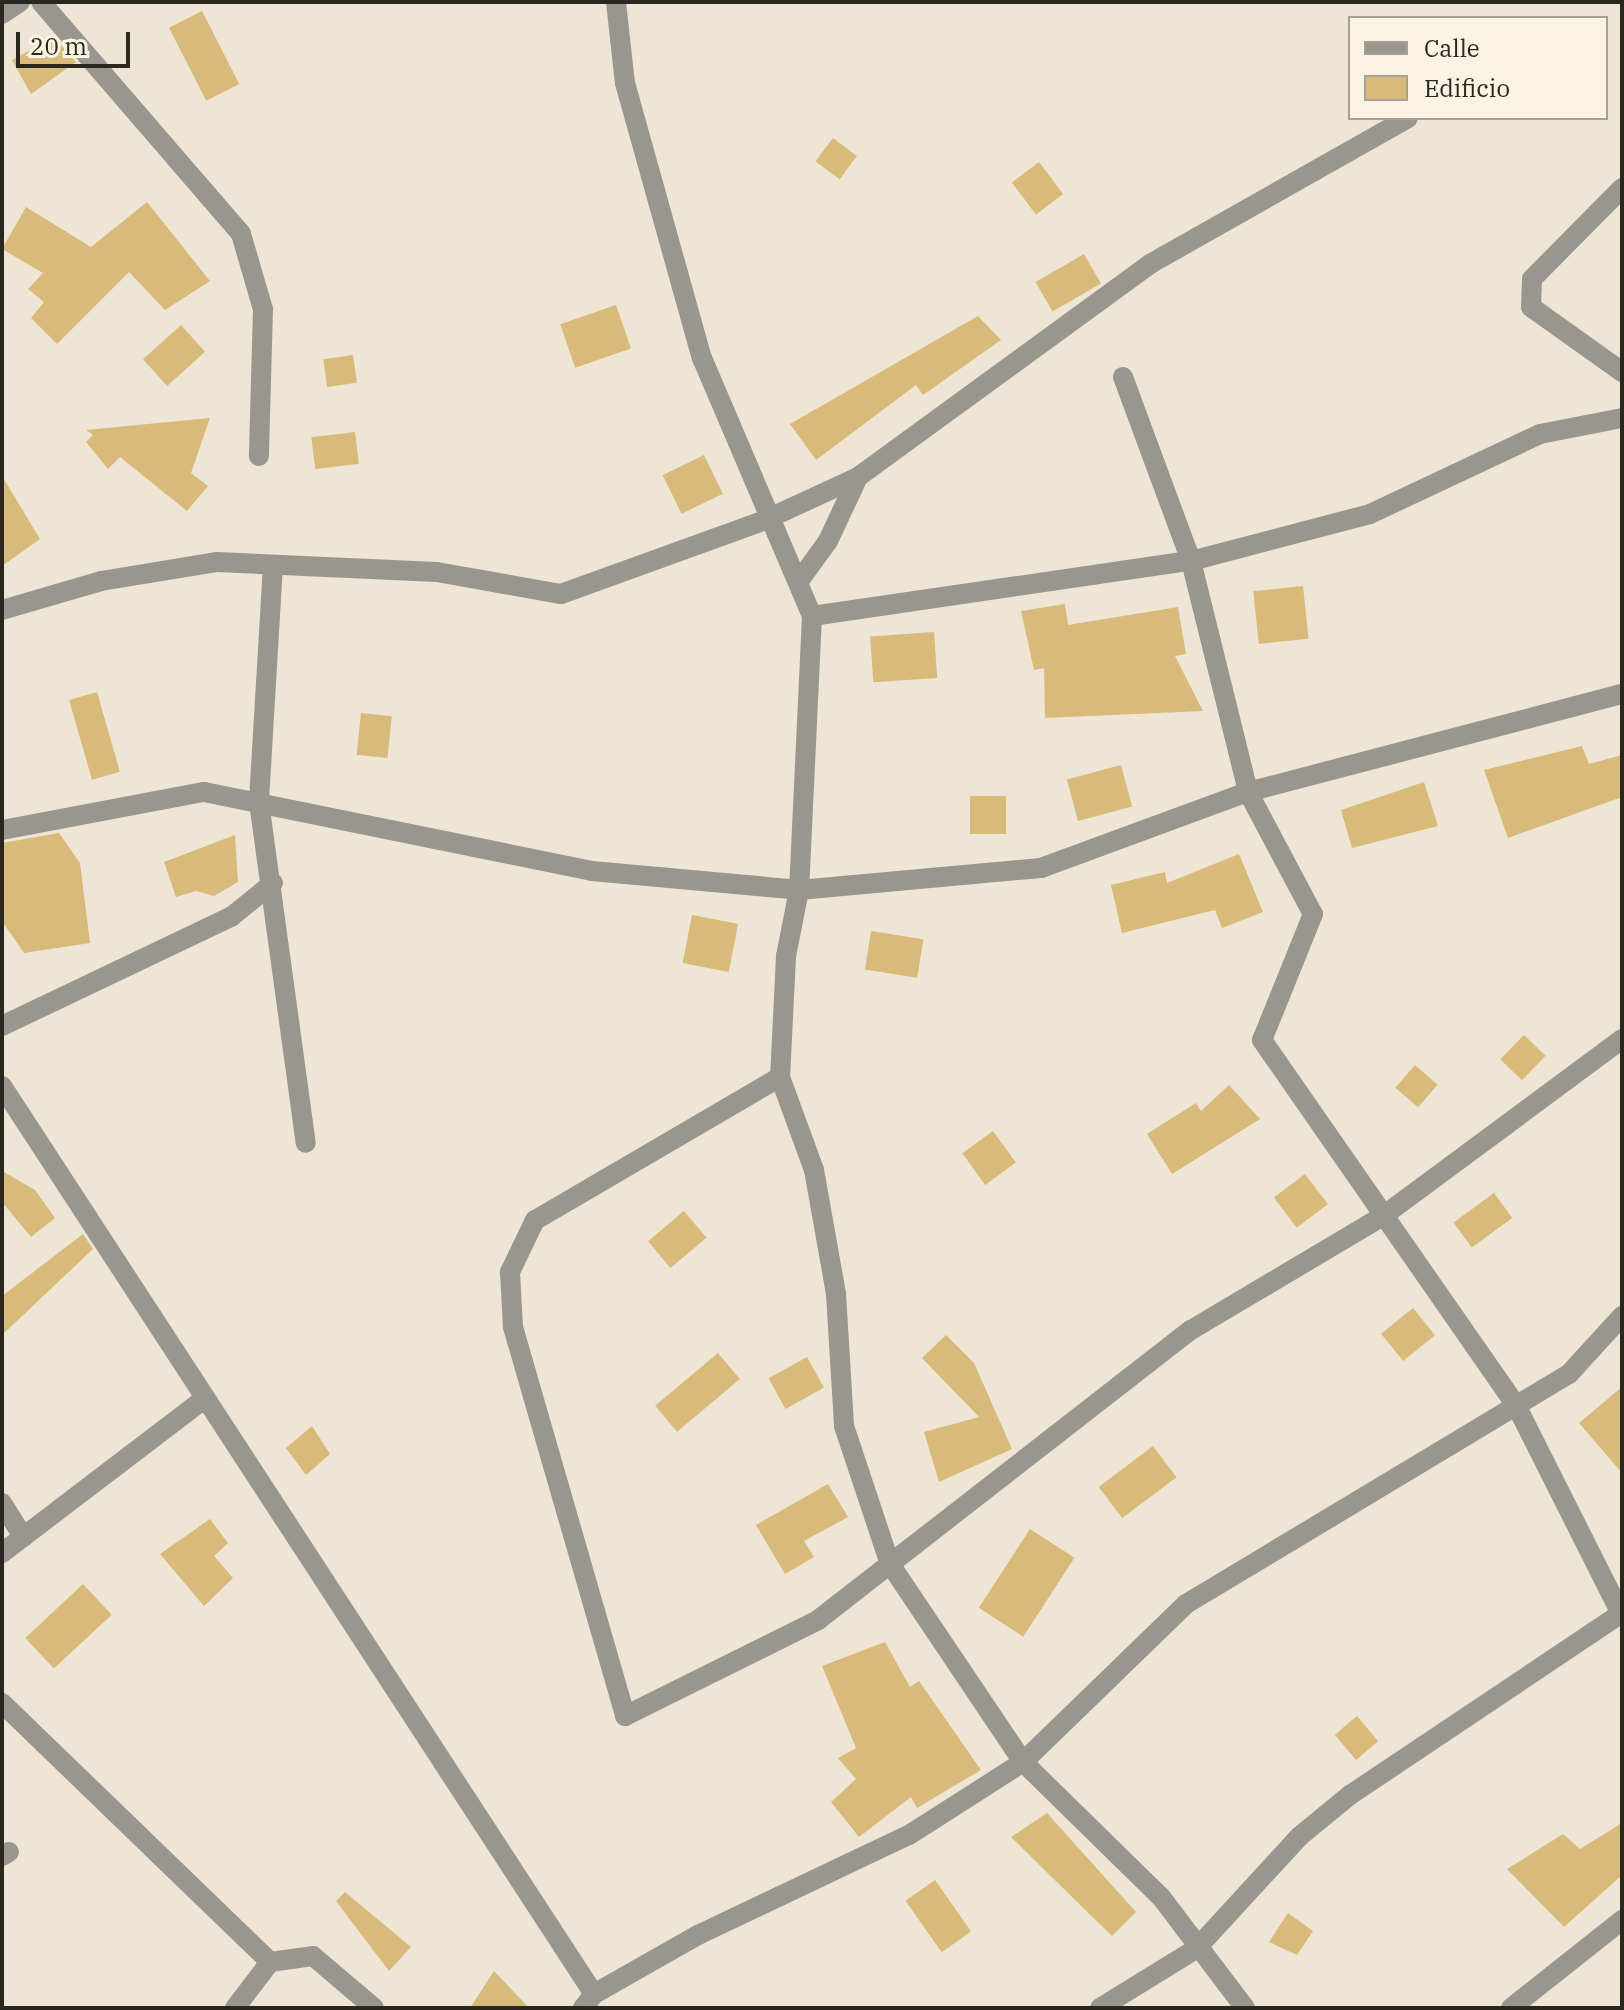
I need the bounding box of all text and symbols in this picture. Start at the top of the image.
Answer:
scale bar [20,16,134,66]
legend [1348,16,1608,120]
text: 20 m [30,30,87,62]
text: Calle [1424,32,1480,64]
text: Edificio [1424,72,1510,104]

